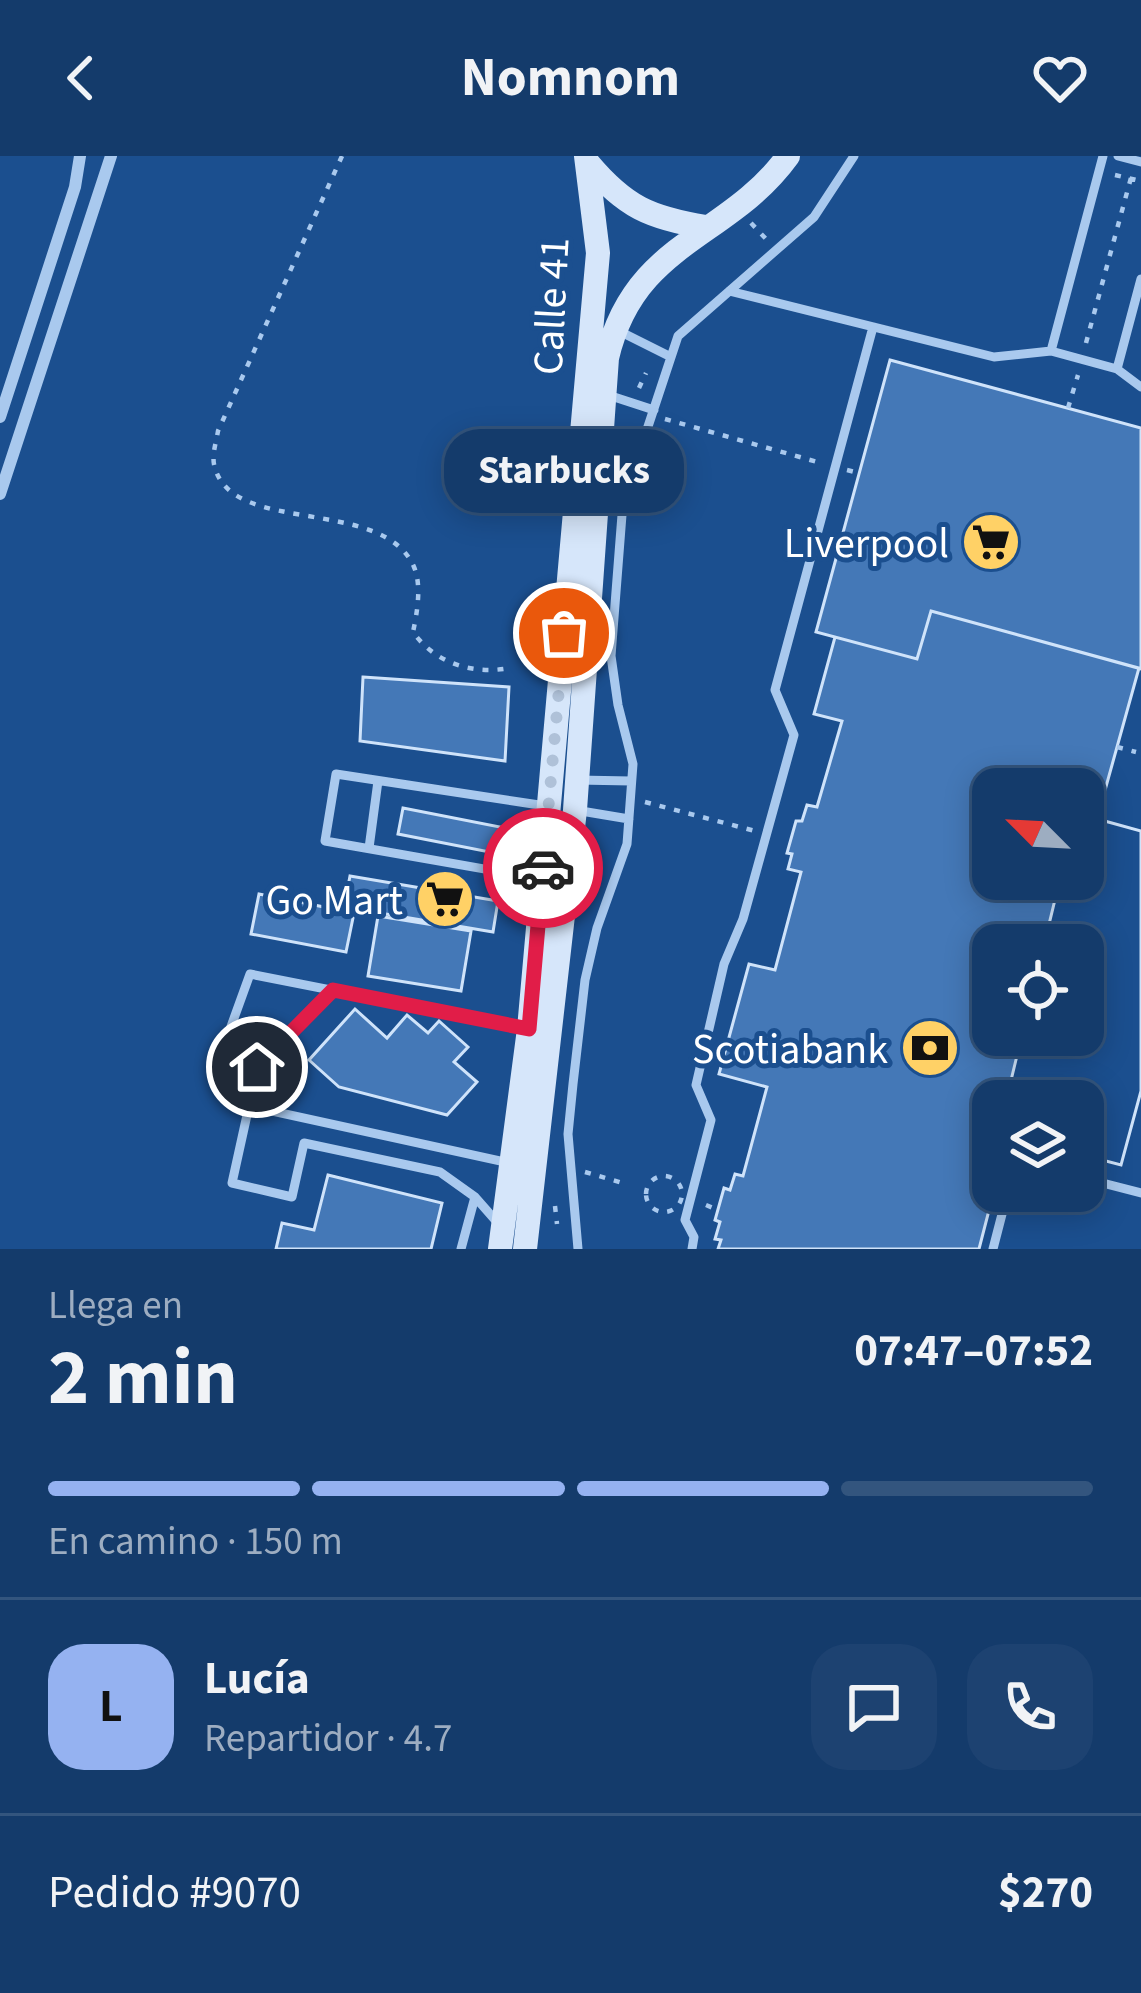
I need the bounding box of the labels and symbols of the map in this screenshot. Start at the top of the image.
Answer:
street label: Calle 41 [518,236,586,376]
callout: Starbucks [444,429,684,513]
supermarket icon: Liverpool [960,511,1022,573]
place label: Liverpool [784,514,949,574]
pin [513,582,615,684]
north arrow [972,768,1104,900]
courier [483,808,603,928]
supermarket icon: Go Mart [414,868,476,930]
place label: Go Mart [265,871,403,931]
pin [206,1016,308,1118]
bank icon: Scotiabank [899,1017,961,1079]
place label: Scotiabank [692,1020,888,1080]

